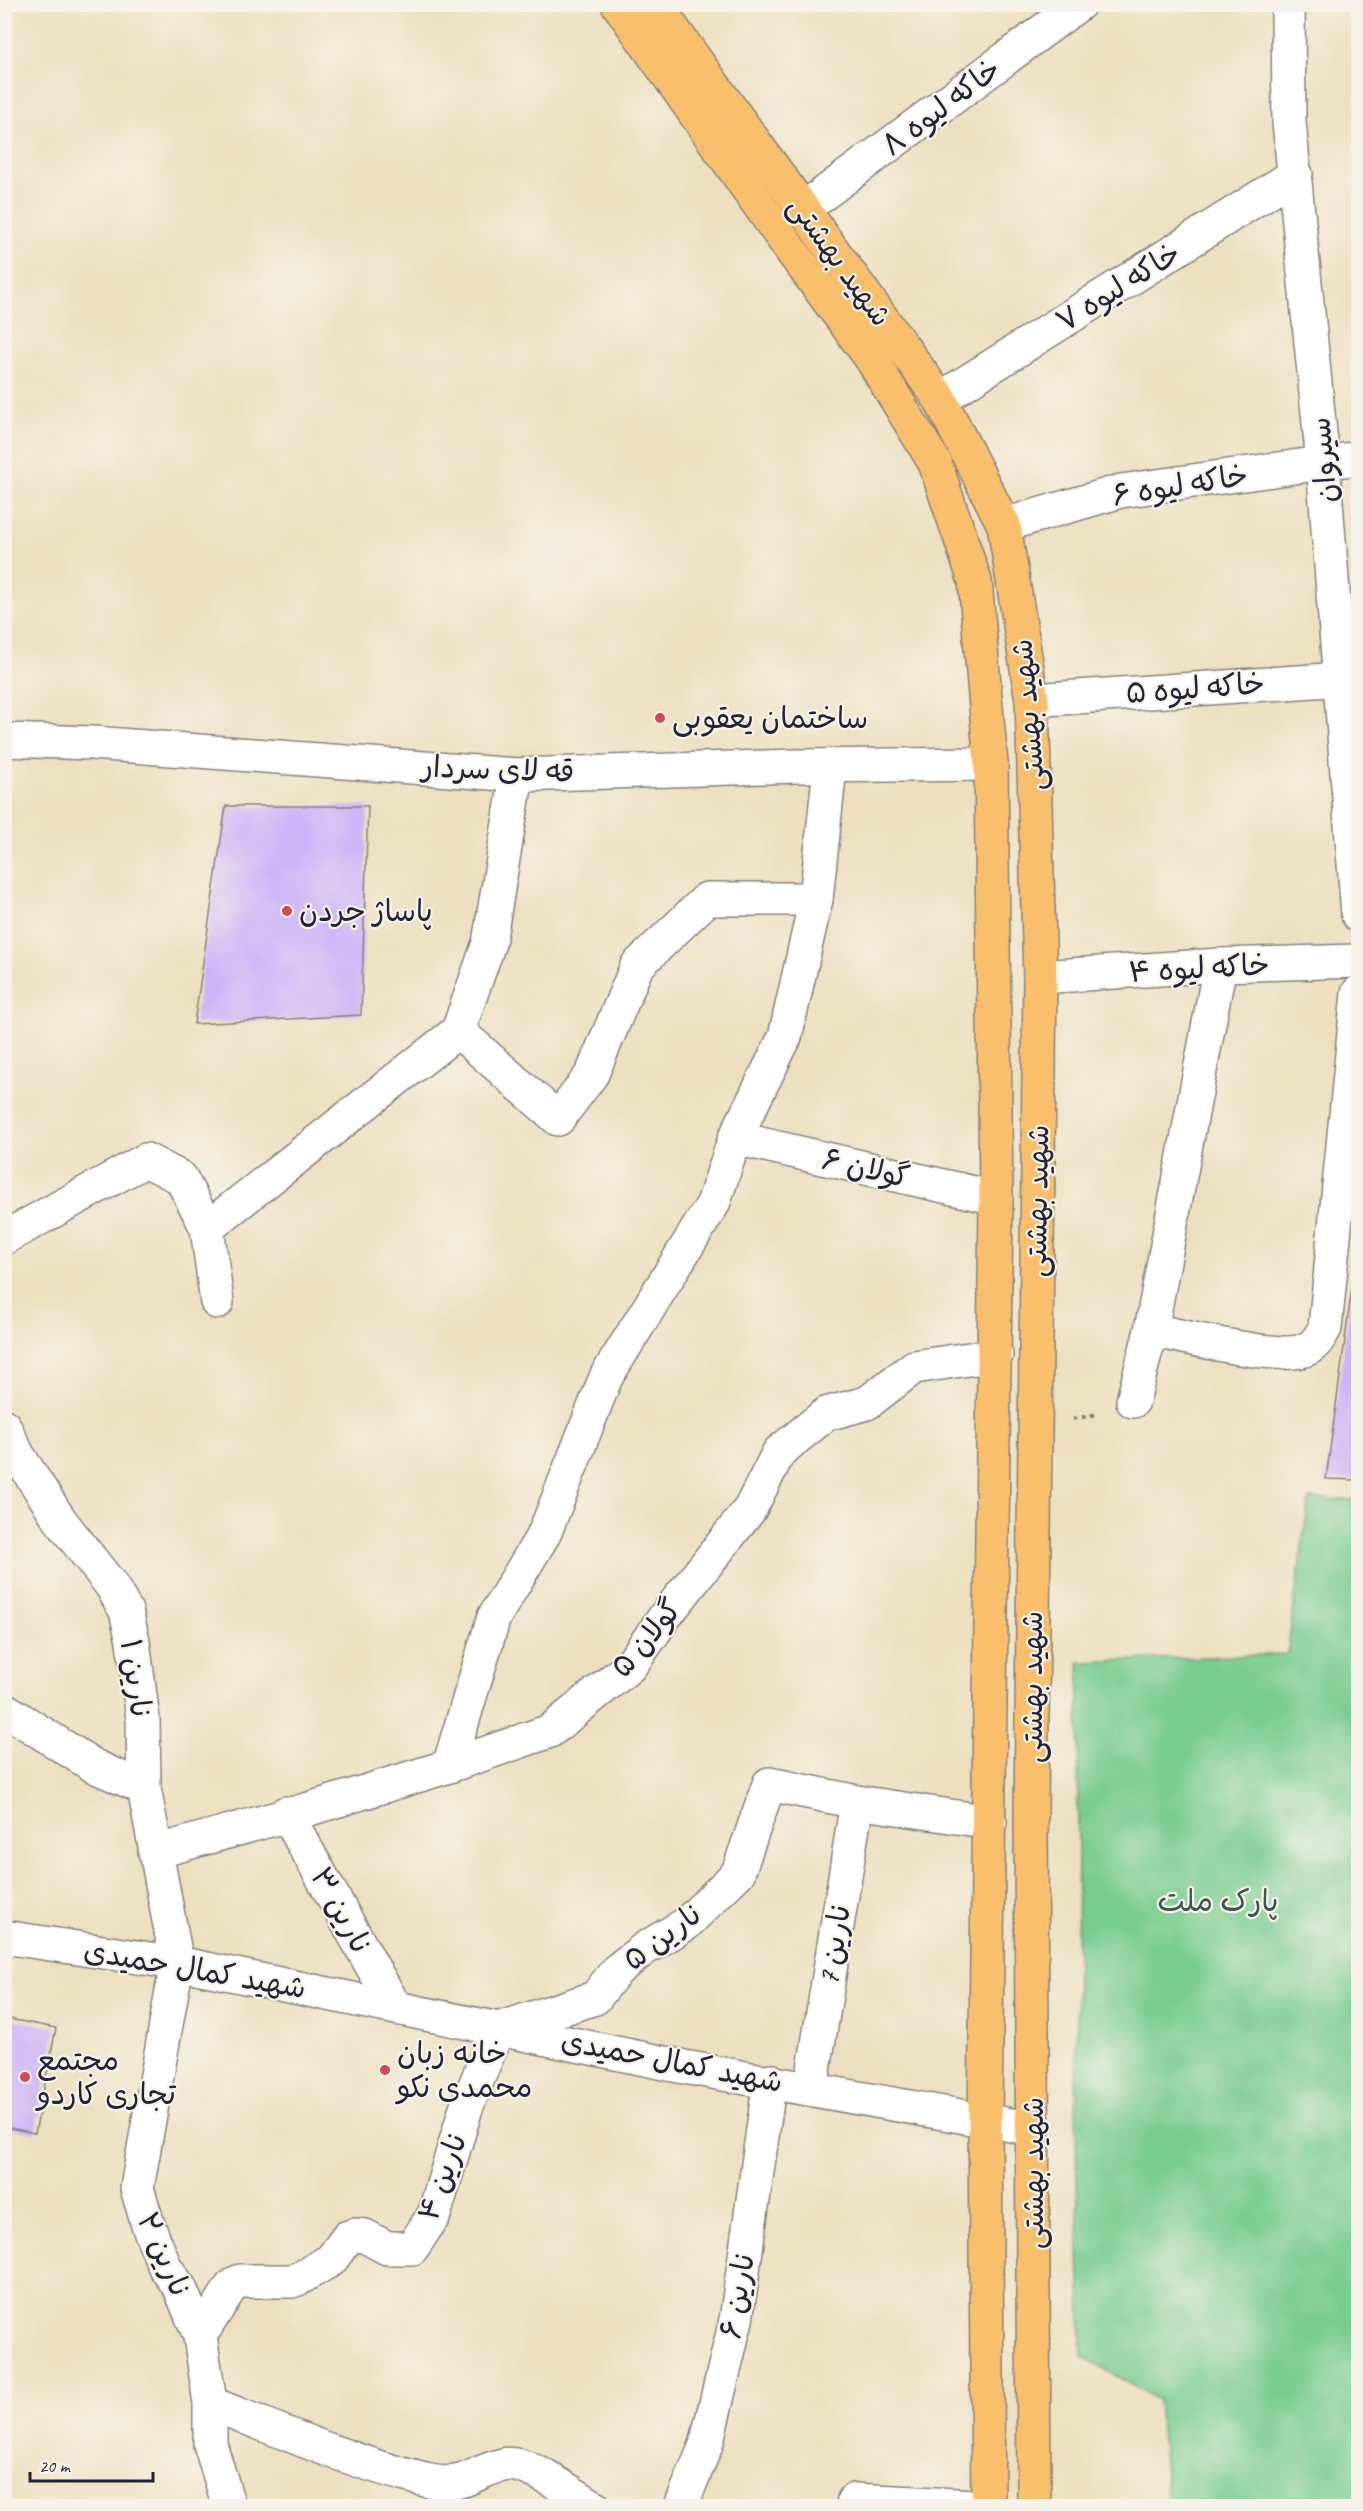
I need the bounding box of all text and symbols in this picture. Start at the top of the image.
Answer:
street label: خاکه لیوه ۸ [874,50,1008,164]
street label: شهید بهشتی [780,188,900,334]
street label: خاکه لیوه ۷ [1049,234,1187,340]
street label: سیروان [1300,416,1346,504]
street label: خاکه لیوه ۶ [1109,456,1251,514]
street label: شهید بهشتی [1002,637,1054,793]
street label: خاکه لیوه ۵ [1124,664,1266,712]
place label: ساختمان یعقوبی [672,699,868,737]
marker: ساختمان یعقوبی [653,711,667,725]
street label: قه لای سردار [418,747,575,791]
place label: پاساژ جردن [299,892,433,930]
marker: پاساژ جردن [280,904,294,918]
street label: خاکه لیوه ۴ [1128,945,1270,991]
street label: شهید بهشتی [1017,1124,1057,1278]
street label: گولان ۶ [819,1140,913,1196]
street label: گولان ۵ [602,1591,690,1685]
street label: شهید بهشتی [1013,1611,1051,1763]
street label: نارین ۱ [112,1637,160,1719]
street label: نارین ۳ [302,1861,380,1959]
park label: پارک ملت [1158,1882,1278,1920]
street label: نارین ۵ [615,1895,709,1979]
street label: نارین 7 [809,1902,859,1988]
street label: شهید کمال حمیدی [81,1931,309,2007]
street label: شهید کمال حمیدی [558,2021,786,2101]
place label: خانه زبان محمدی نکو [395,2034,533,2106]
place label: مجتمع تجاری کاردو [35,2041,176,2113]
marker: خانه زبان محمدی نکو [378,2063,392,2077]
marker: مجتمع تجاری کاردو [18,2070,32,2084]
street label: شهید بهشتی [1014,2097,1052,2249]
street label: نارین ۴ [409,2128,475,2226]
street label: نارین ۲ [129,2206,199,2302]
street label: نارین ۶ [711,2251,763,2341]
scale bar [30,2445,153,2483]
text: 20 m [39,2455,72,2477]

